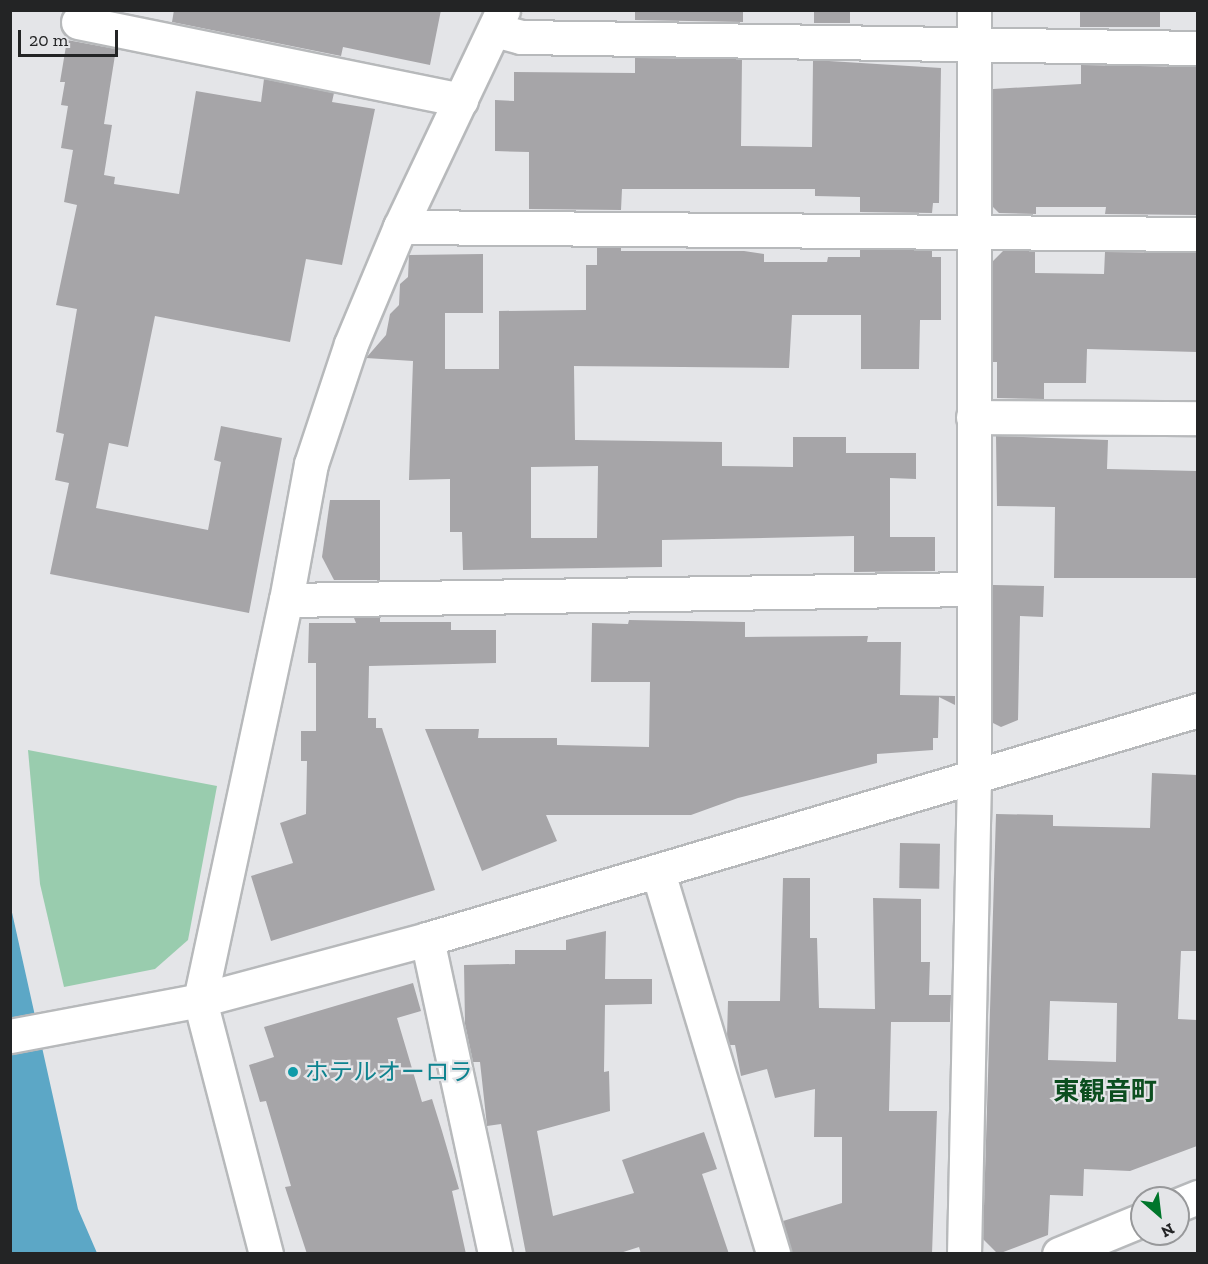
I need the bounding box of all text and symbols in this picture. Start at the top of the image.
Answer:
scale bar [21,18,122,56]
text: 20 m [29,29,68,51]
place label: ホテルオーロラ [305,1058,473,1086]
marker: ホテルオーロラ [286,1065,300,1079]
district label: 東観音町 [1053,1076,1157,1108]
north arrow [1130,1186,1190,1246]
text: N [1158,1219,1178,1242]

